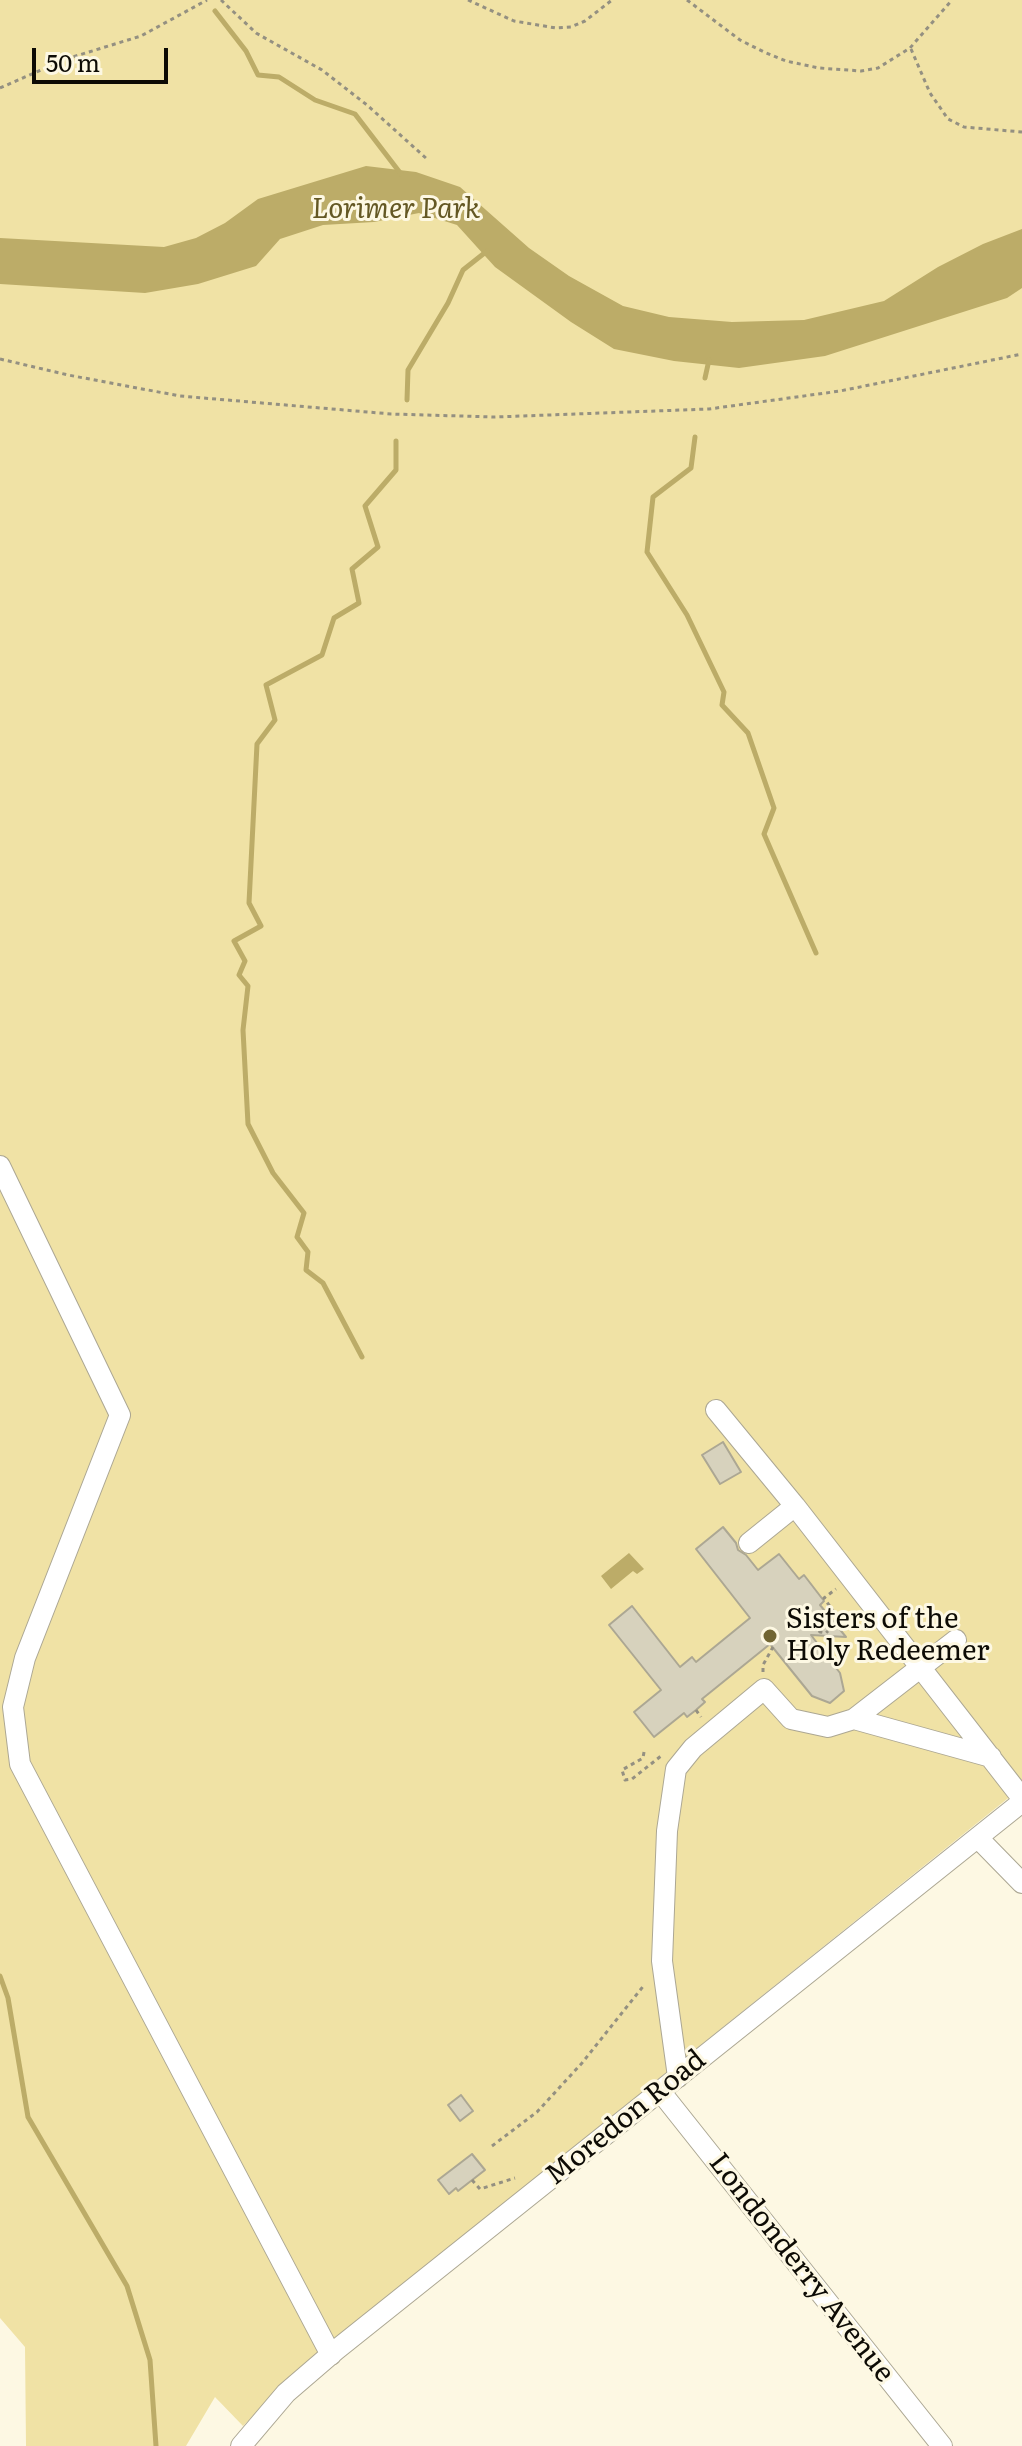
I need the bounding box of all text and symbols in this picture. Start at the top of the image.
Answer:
scale bar [36,32,172,82]
text: 50 m [46,44,100,79]
park label: Lorimer Park [312,193,480,227]
place label: Sisters of the Holy Redeemer [786,1603,990,1669]
marker: Sisters of the Holy Redeemer [761,1627,779,1645]
street label: Moredon Road [539,2043,713,2193]
street label: Londonderry Avenue [701,2147,901,2389]

